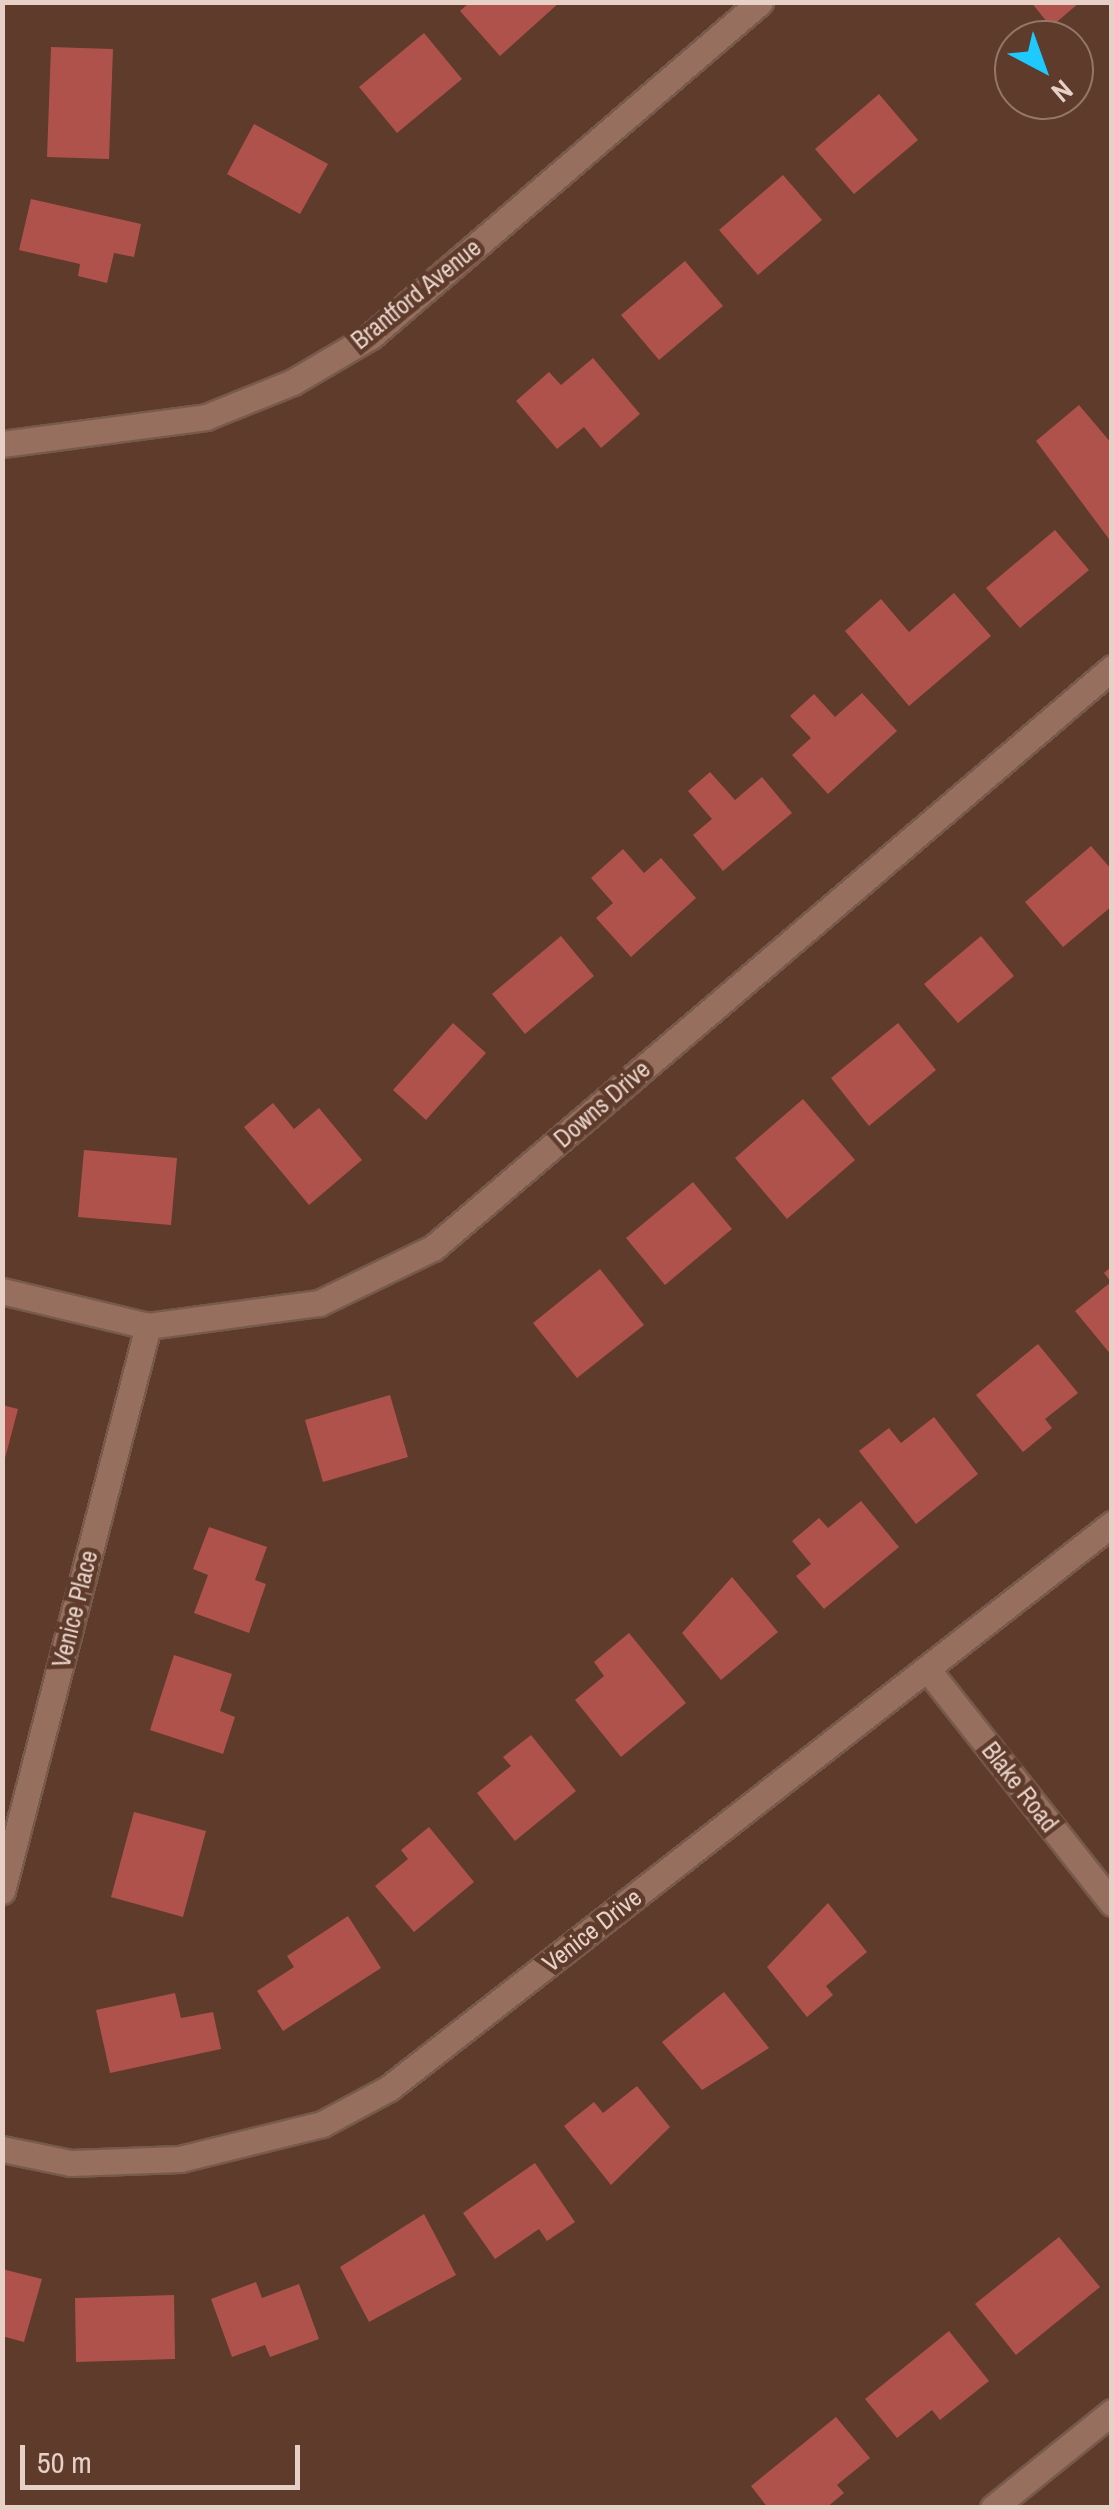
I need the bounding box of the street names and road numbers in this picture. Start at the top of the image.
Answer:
street label: Brantford Avenue [345,232,487,356]
street label: Downs Drive [548,1054,656,1154]
street label: Venice Place [46,1547,104,1671]
street label: Blake Road [976,1736,1064,1838]
street label: Venice Drive [537,1882,647,1978]

